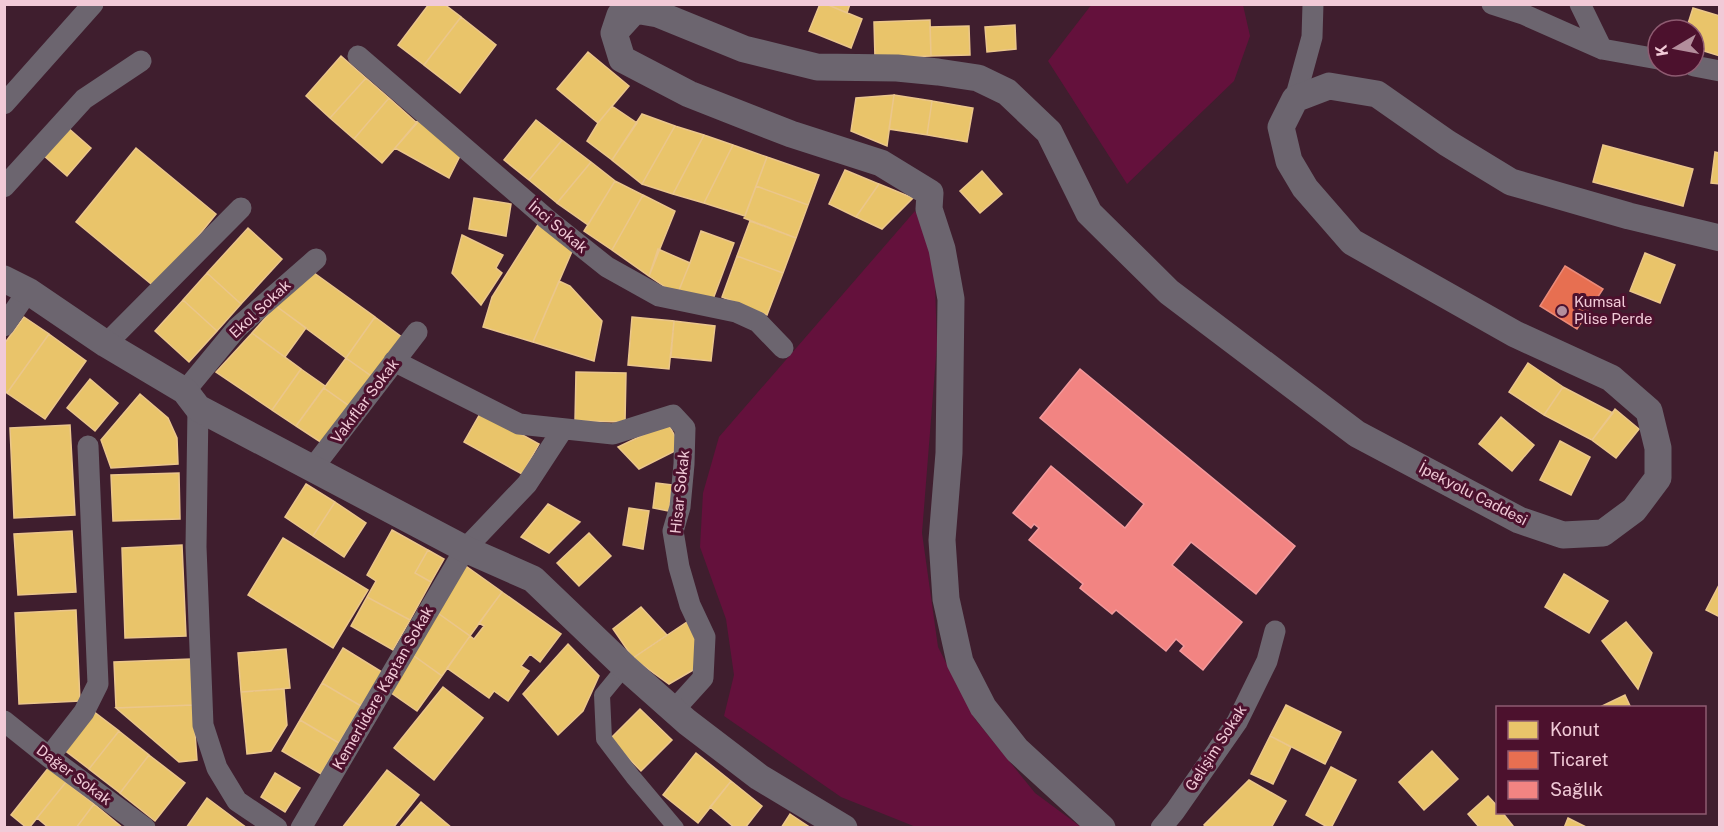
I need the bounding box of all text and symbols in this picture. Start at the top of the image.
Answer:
north arrow [1646,18,1706,78]
text: K [1651,43,1672,58]
street label: İnci Sokak [525,196,592,256]
street label: Ekol Sokak [226,276,294,341]
place label: Kumsal Plise Perde [1574,293,1652,327]
marker: Kumsal Plise Perde [1555,304,1569,318]
street label: Vakıflar Sokak [327,355,402,446]
street label: Hisar Sokak [667,449,692,535]
street label: İpekyolu Caddesi [1416,458,1531,528]
street label: Kemerlidere Kaptan Sokak [329,603,436,772]
street label: Gelişim Sokak [1181,702,1250,794]
legend [1496,706,1706,814]
text: Konut [1550,719,1600,740]
street label: Dağer Sokak [34,741,115,808]
text: Ticaret [1550,749,1608,770]
text: Sağlık [1550,779,1603,800]

